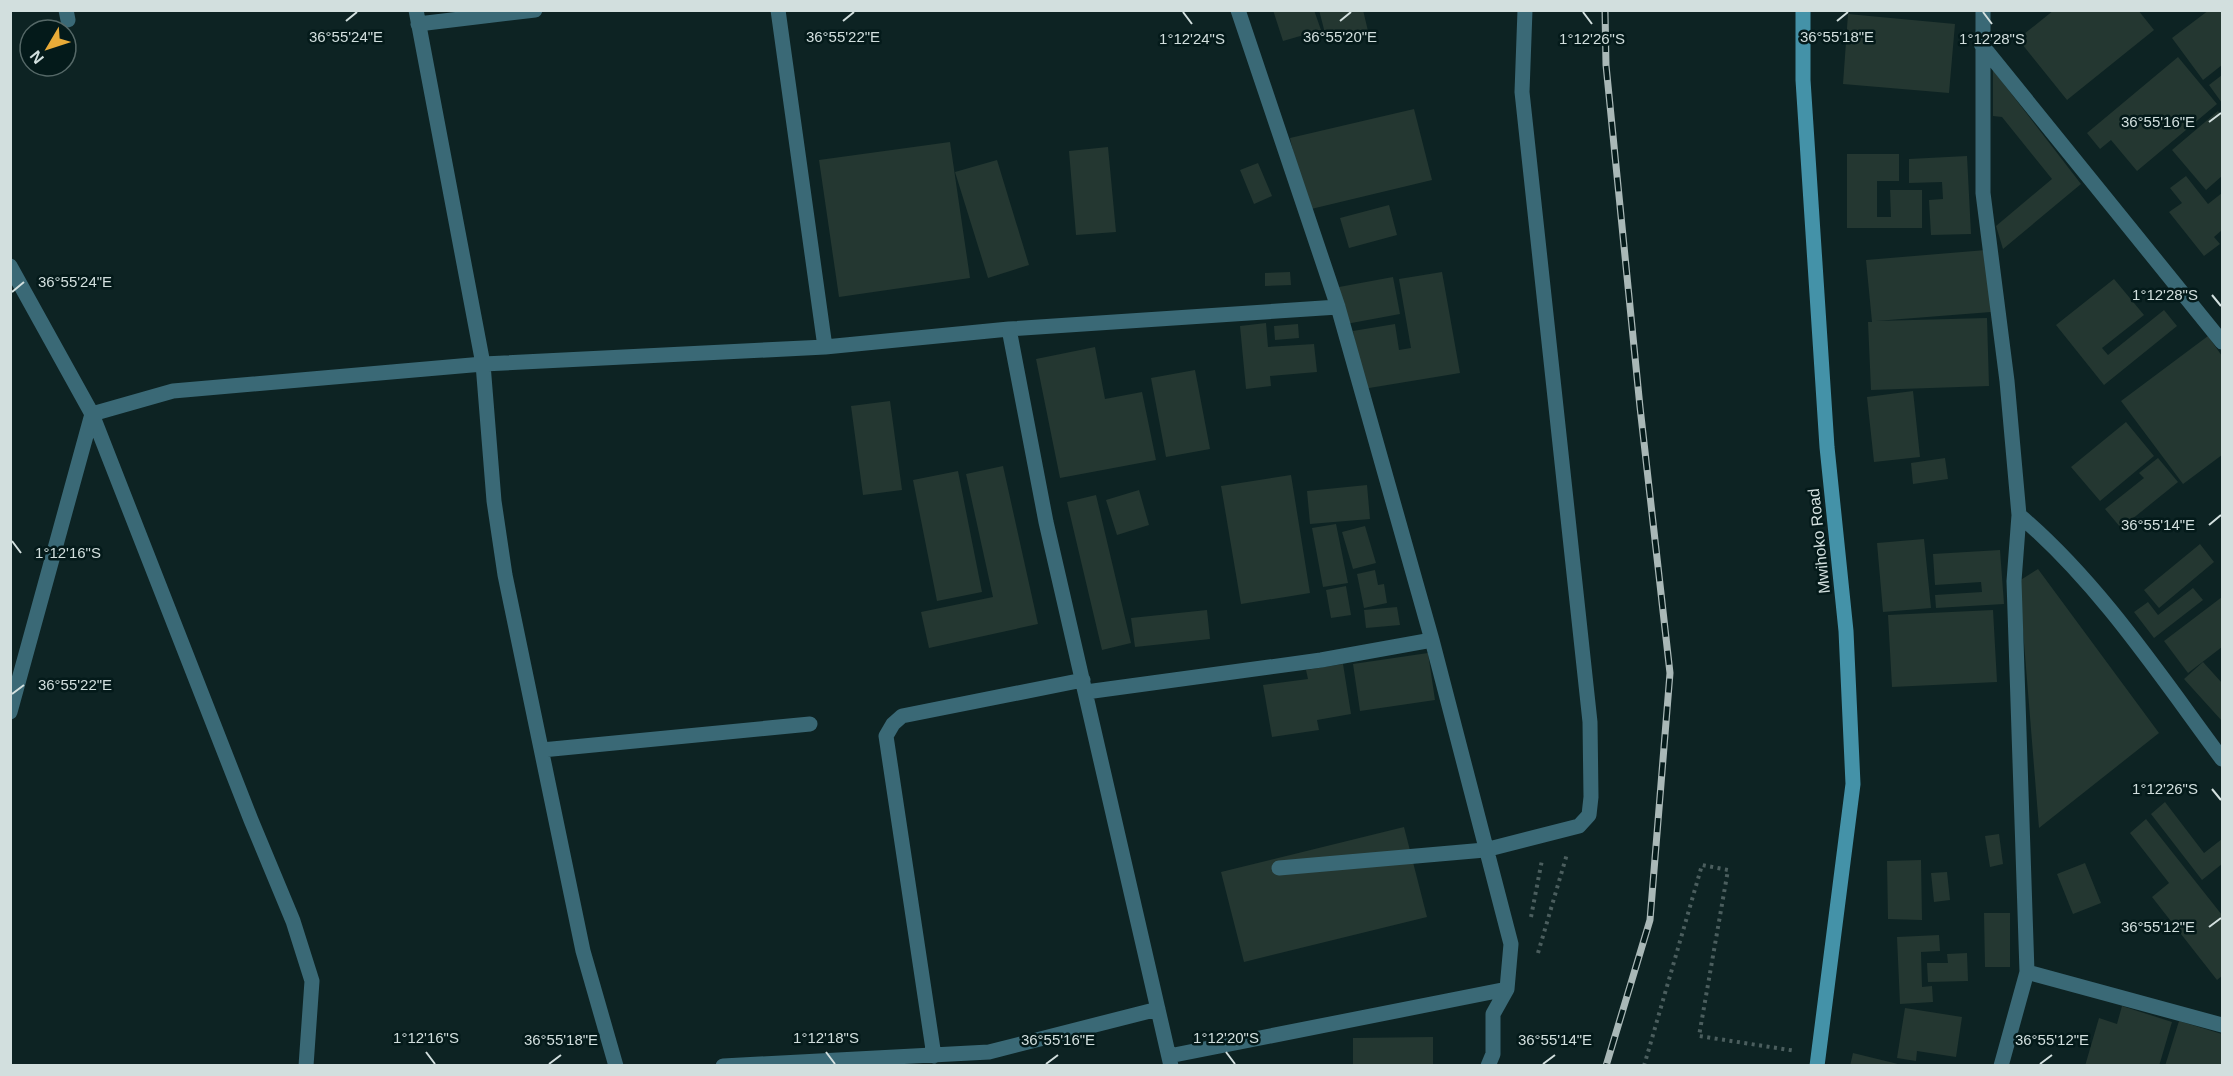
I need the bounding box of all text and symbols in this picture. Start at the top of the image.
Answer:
north arrow [18,18,78,78]
text: 36°55'24"E [309,28,383,45]
text: 36°55'22"E [806,28,880,45]
text: 36°55'20"E [1303,28,1377,45]
text: 36°55'18"E [1800,28,1874,45]
text: 1°12'24"S [1159,30,1225,47]
text: 1°12'26"S [1559,30,1625,47]
text: 1°12'28"S [1959,30,2025,47]
text: N [26,47,47,67]
text: 36°55'16"E [2121,113,2195,130]
text: 36°55'24"E [38,273,112,290]
text: 1°12'28"S [2132,286,2198,303]
street label: Mwihoko Road [1805,487,1833,595]
text: 36°55'14"E [2121,516,2195,533]
text: 1°12'16"S [35,544,101,561]
text: 36°55'22"E [38,676,112,693]
text: 1°12'26"S [2132,780,2198,797]
text: 36°55'12"E [2121,918,2195,935]
text: 1°12'16"S [393,1029,459,1046]
text: 1°12'18"S [793,1029,859,1046]
text: 1°12'20"S [1193,1029,1259,1046]
text: 36°55'18"E [524,1031,598,1048]
text: 36°55'16"E [1021,1031,1095,1048]
text: 36°55'14"E [1518,1031,1592,1048]
text: 36°55'12"E [2015,1031,2089,1048]

